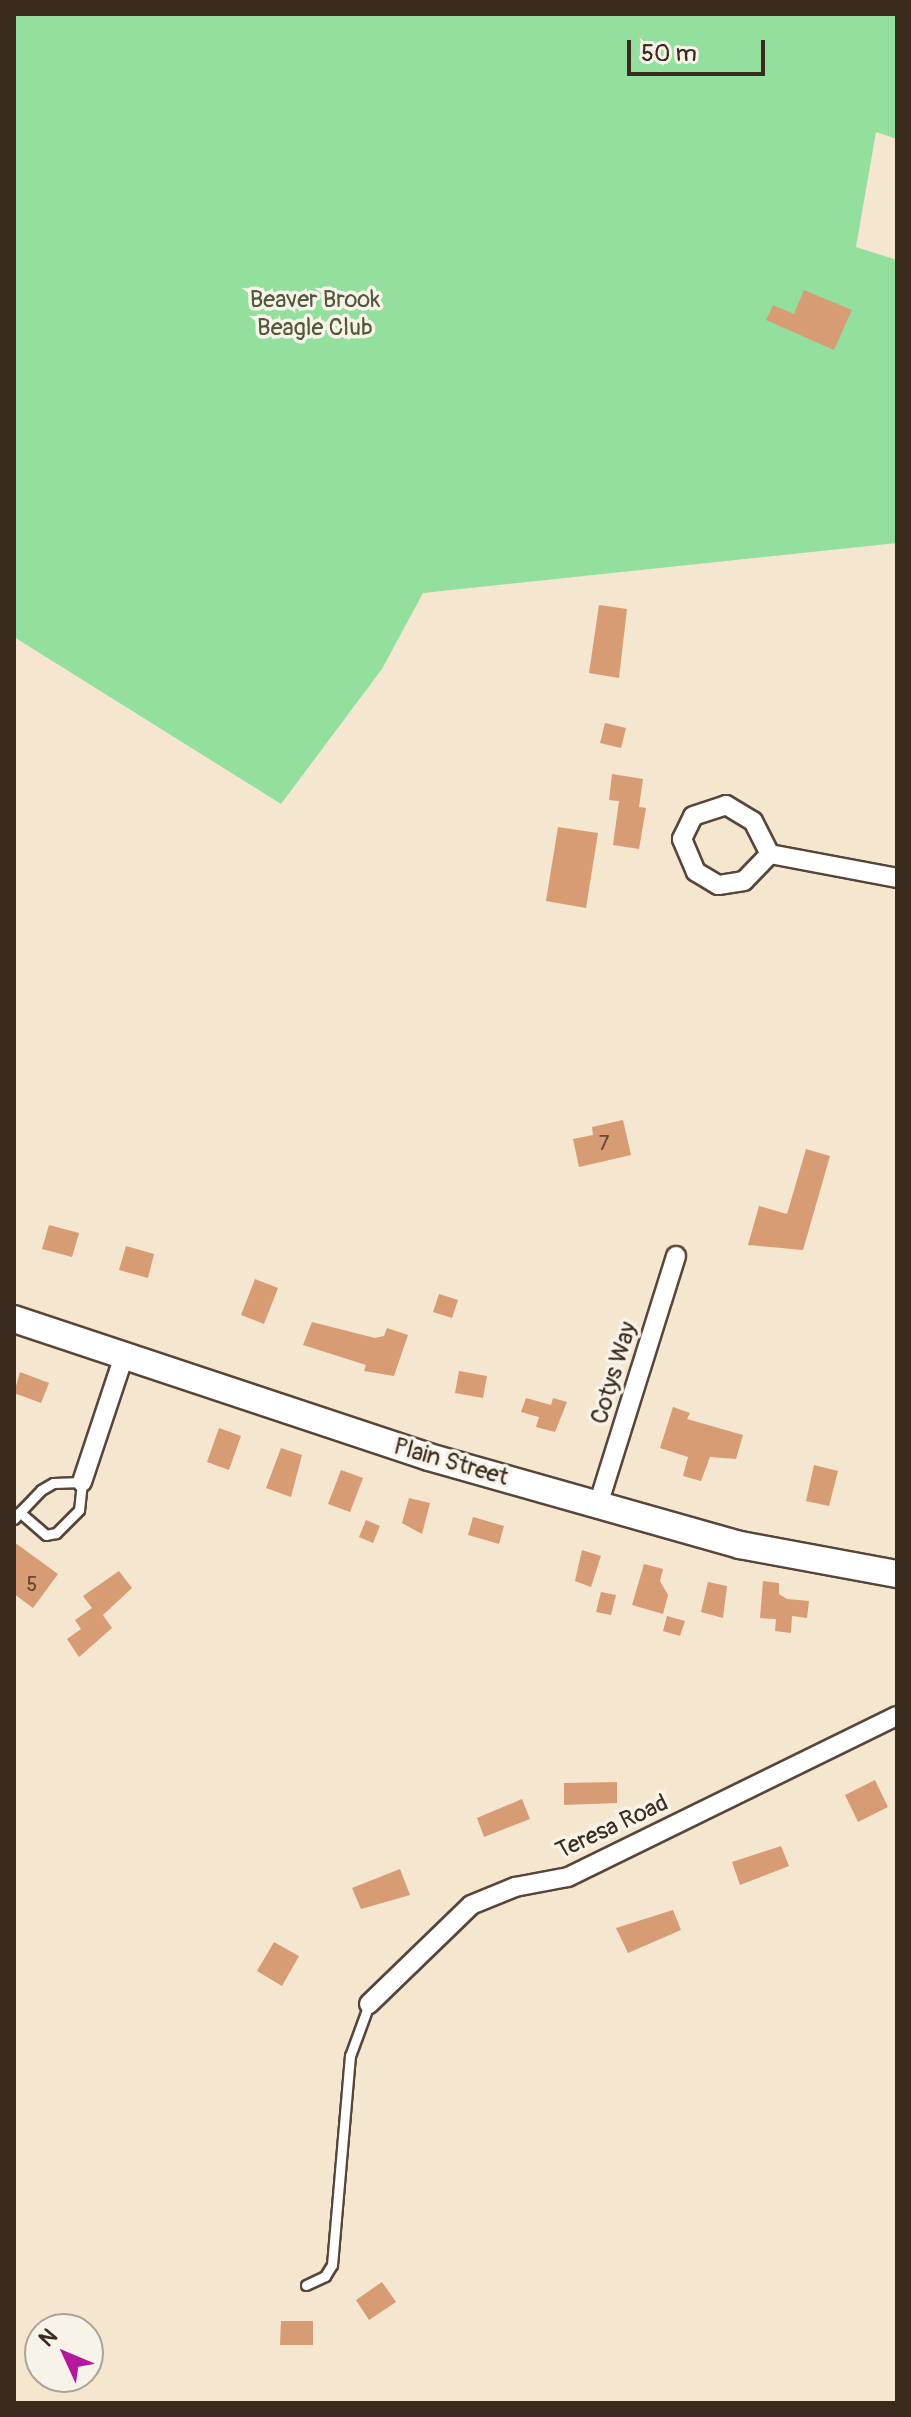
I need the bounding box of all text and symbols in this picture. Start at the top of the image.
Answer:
scale bar [631,24,769,74]
text: 50 m [641,39,697,68]
park label: Beaver Brook Beagle Club [250,286,380,342]
house number: 7 [599,1131,609,1155]
street label: Cotys Way [585,1318,643,1428]
street label: Plain Street [390,1432,512,1492]
house number: 5 [27,1572,37,1596]
street label: Teresa Road [551,1789,673,1865]
north arrow [24,2313,104,2393]
text: N [33,2323,63,2353]

